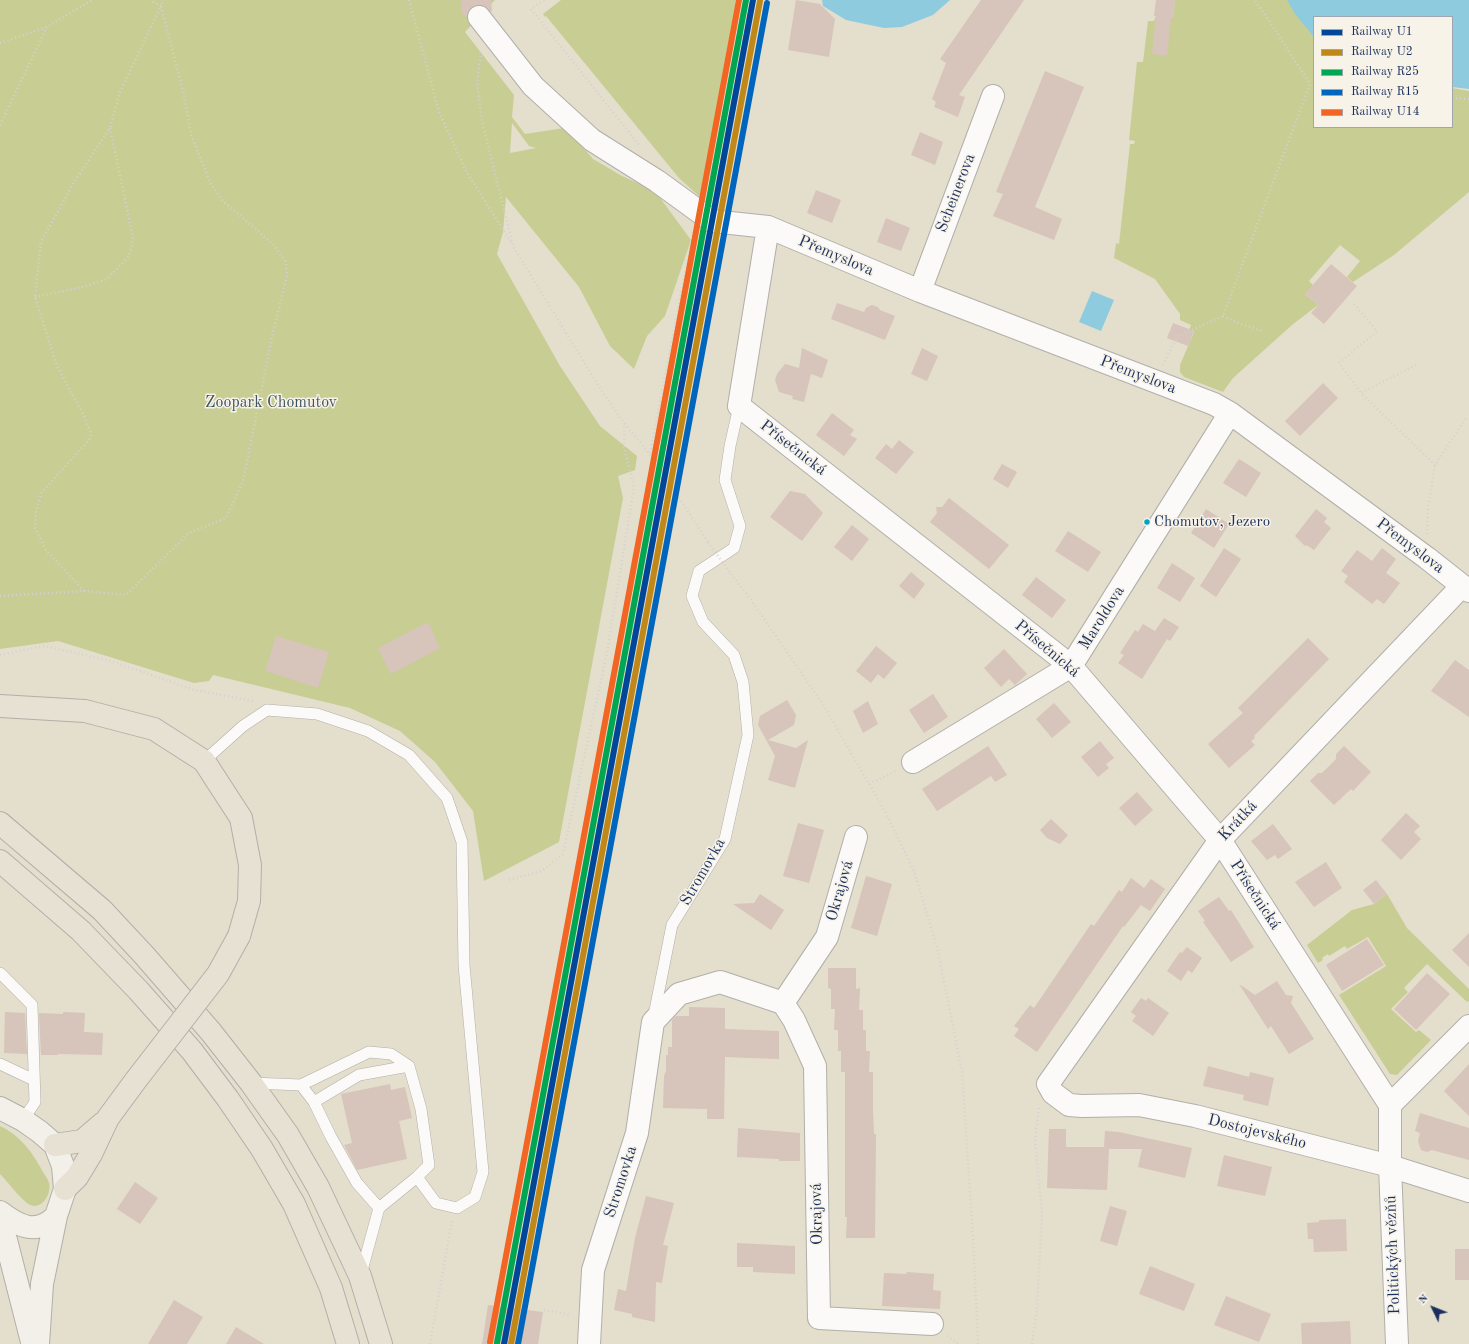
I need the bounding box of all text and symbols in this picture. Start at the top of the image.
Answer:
legend [1313,16,1453,128]
text: Railway U1 [1351,26,1413,38]
text: Railway U2 [1351,46,1413,58]
text: Railway R25 [1351,66,1419,78]
text: Railway R15 [1351,86,1419,98]
text: Railway U14 [1351,106,1420,118]
street label: Scheinerova [932,151,980,235]
street label: Přemyslova [795,231,877,281]
street label: Přemyslova [1097,352,1179,398]
park label: Zoopark Chomutov [205,393,337,413]
street label: Přísečnická [756,416,830,480]
place label: Chomutov, Jezero [1154,513,1270,531]
street label: Přemyslova [1372,514,1448,578]
marker: Chomutov, Jezero [1142,517,1152,527]
street label: Maroldova [1075,583,1129,653]
street label: Přísečnická [1010,616,1084,682]
street label: Krátká [1214,797,1262,845]
street label: Stromovka [676,835,730,909]
street label: Přísečnická [1225,857,1285,933]
street label: Okrajová [822,858,858,924]
street label: Dostojevského [1206,1110,1308,1154]
street label: Stromovka [600,1144,642,1220]
street label: Okrajová [807,1183,827,1245]
street label: Politických vězňů [1381,1195,1405,1315]
north arrow [1413,1288,1453,1328]
text: N [1417,1293,1431,1306]

